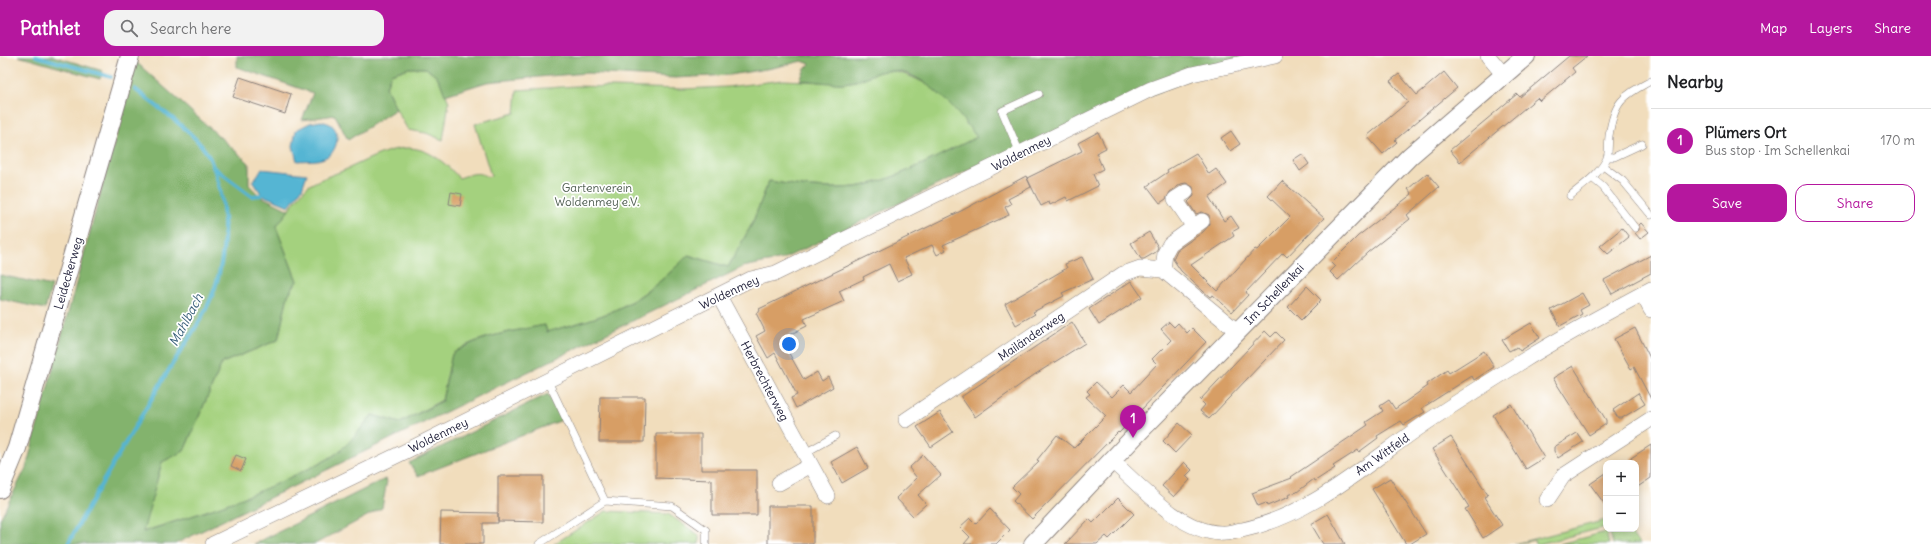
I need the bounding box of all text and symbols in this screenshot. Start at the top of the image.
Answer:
search box [104,10,384,46]
text: Pathlet [20,16,80,40]
icon: search [118,17,140,39]
text: Search here [150,19,231,38]
text: Map [1760,19,1787,37]
text: Layers [1809,19,1852,37]
text: Share [1874,19,1911,37]
text: Nearby [1667,71,1723,93]
text: Plümers Ort [1705,123,1787,142]
street label: Woldenmey [989,132,1053,174]
text: 1 [1677,132,1683,149]
text: 170 m [1880,132,1915,149]
text: Bus stop · Im Schellenkai [1705,142,1850,159]
park label: Gartenverein Woldenmey e.V. [555,180,639,209]
button: Save [1667,184,1787,222]
button: Share [1795,184,1915,222]
street label: Leideckerweg [50,235,86,311]
street label: Im Schellenkai [1241,260,1307,328]
street label: Woldenmey [697,272,761,312]
water label: Mahlbach [165,290,207,349]
street label: Mailänderweg [995,308,1067,364]
your location [779,334,799,354]
street label: Herbrechterweg [738,338,792,424]
pin: 1 [1120,405,1146,438]
street label: Woldenmey [406,414,470,456]
street label: Am Wittfeld [1352,430,1412,478]
map controls [1603,460,1639,532]
button: + [1603,460,1639,496]
button: − [1603,496,1639,532]

